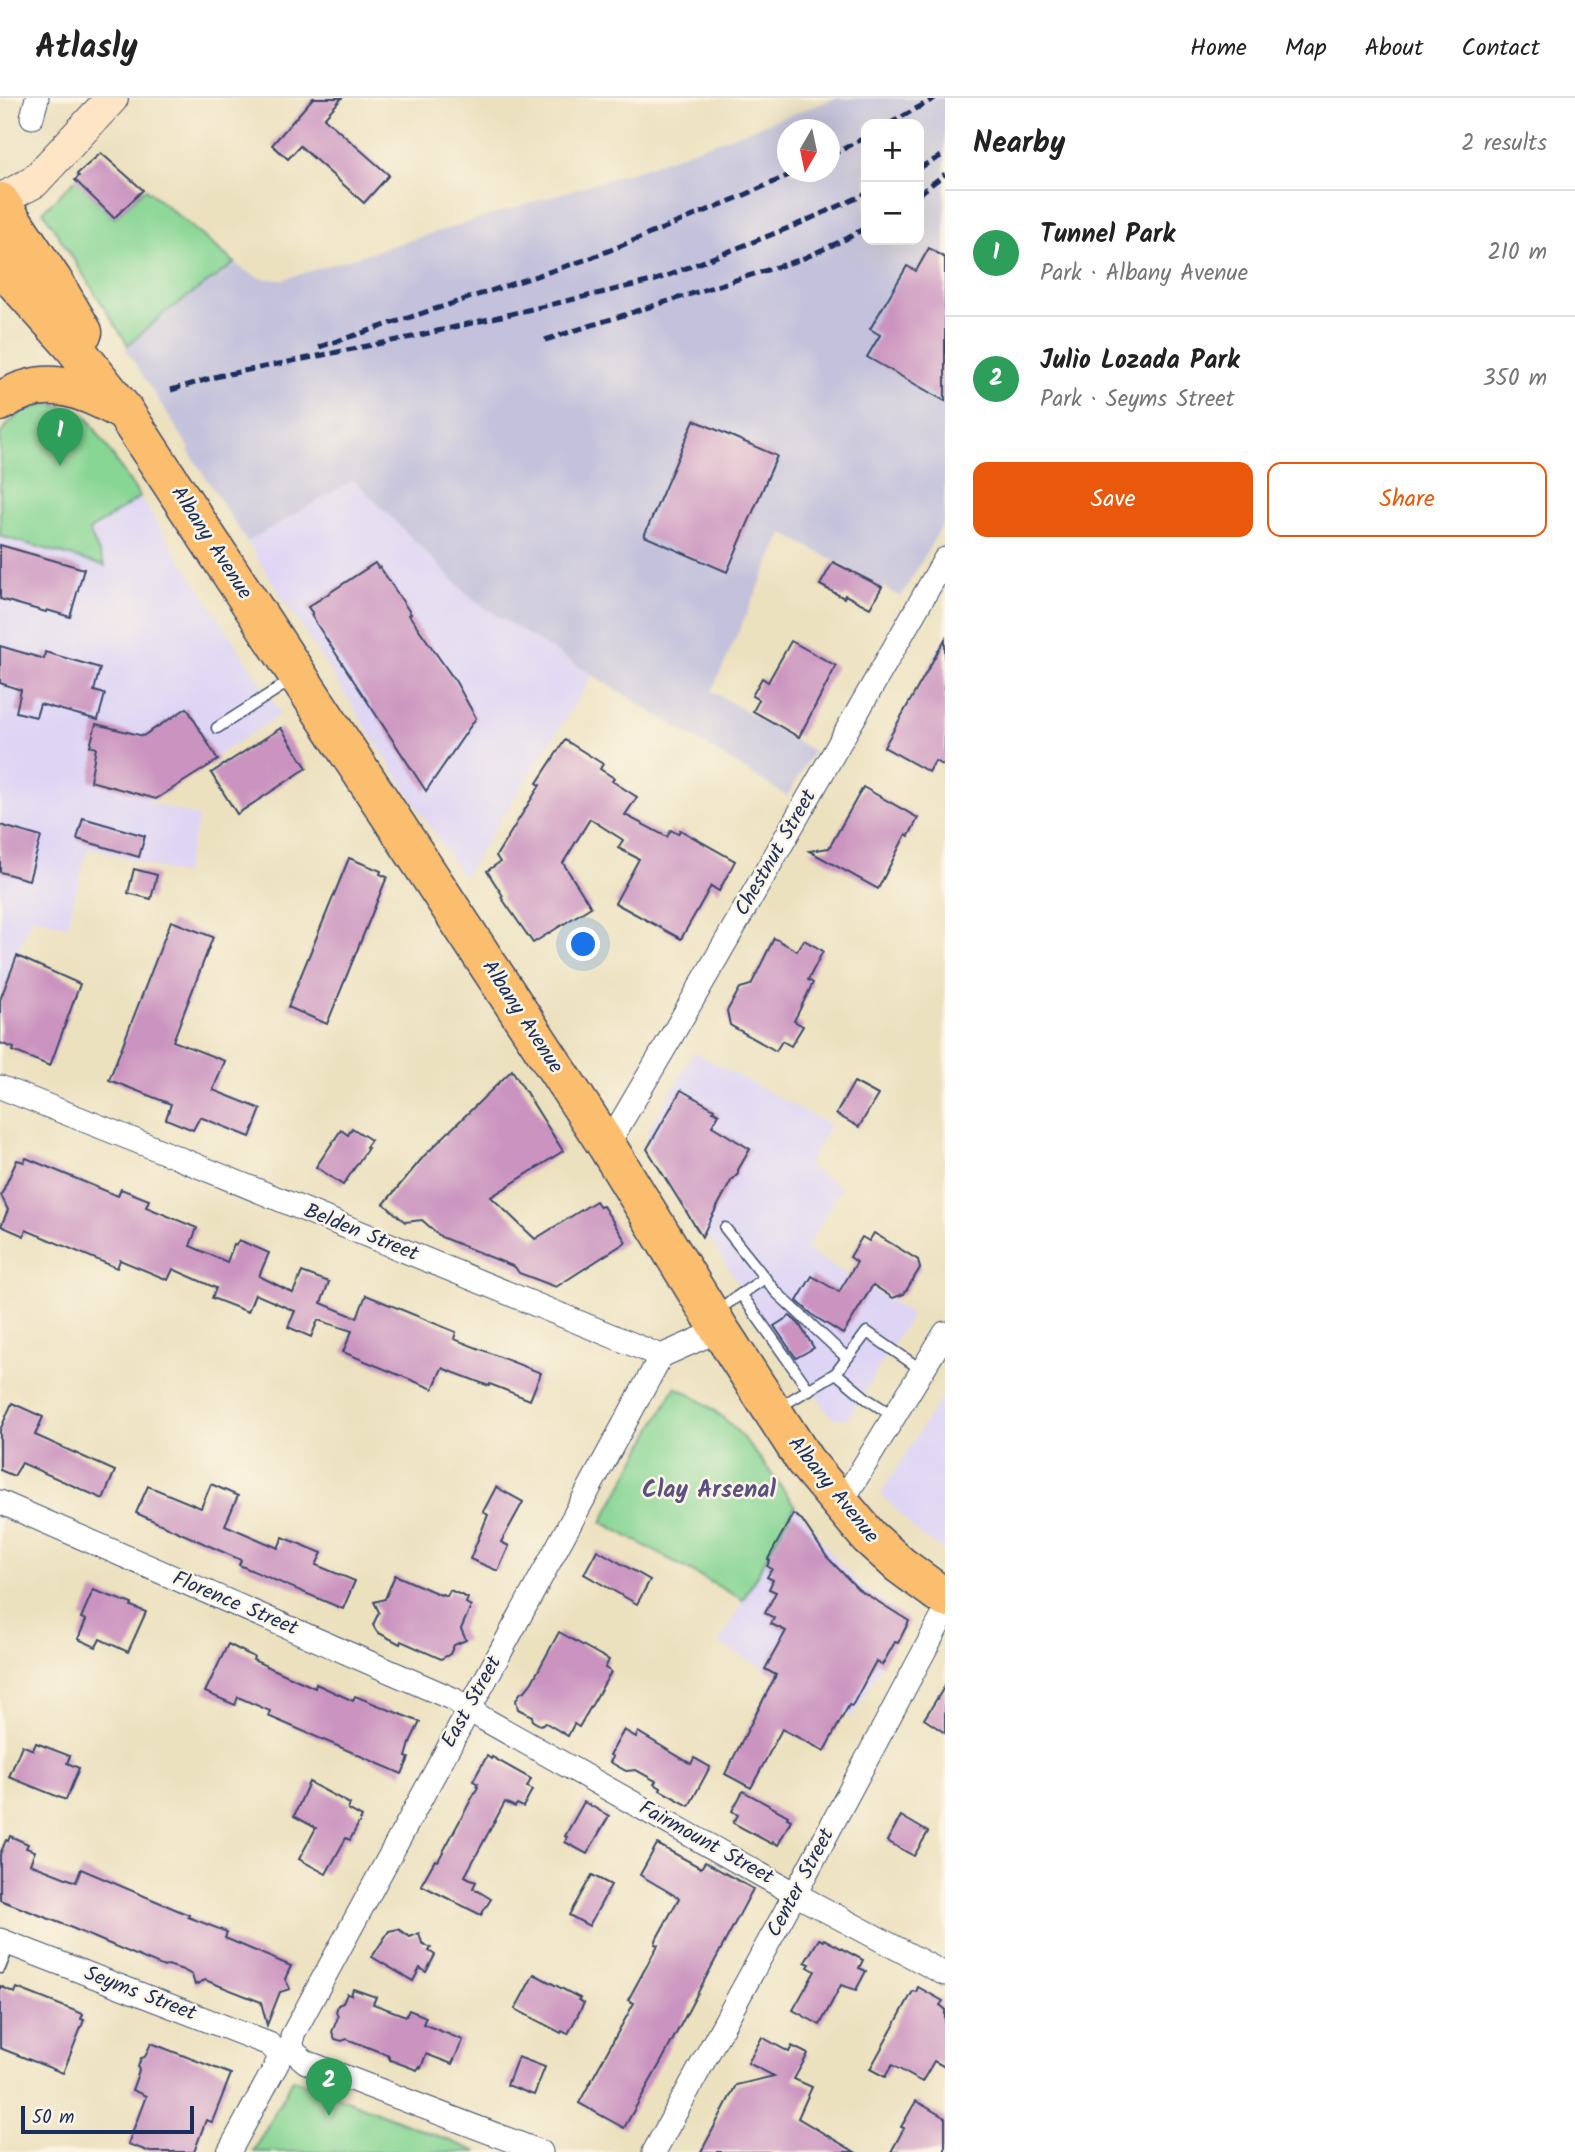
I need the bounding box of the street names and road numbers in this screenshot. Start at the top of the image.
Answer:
street label: Albany Avenue [162,479,261,607]
street label: Chestnut Street [726,783,826,923]
street label: Albany Avenue [473,953,572,1081]
street label: Belden Street [299,1195,424,1271]
street label: Albany Avenue [779,1429,887,1551]
street label: Florence Street [167,1563,304,1646]
street label: East Street [433,1649,511,1754]
street label: Fairmount Street [632,1792,780,1894]
street label: Center Street [758,1822,844,1943]
street label: Seyms Street [79,1957,202,2031]

